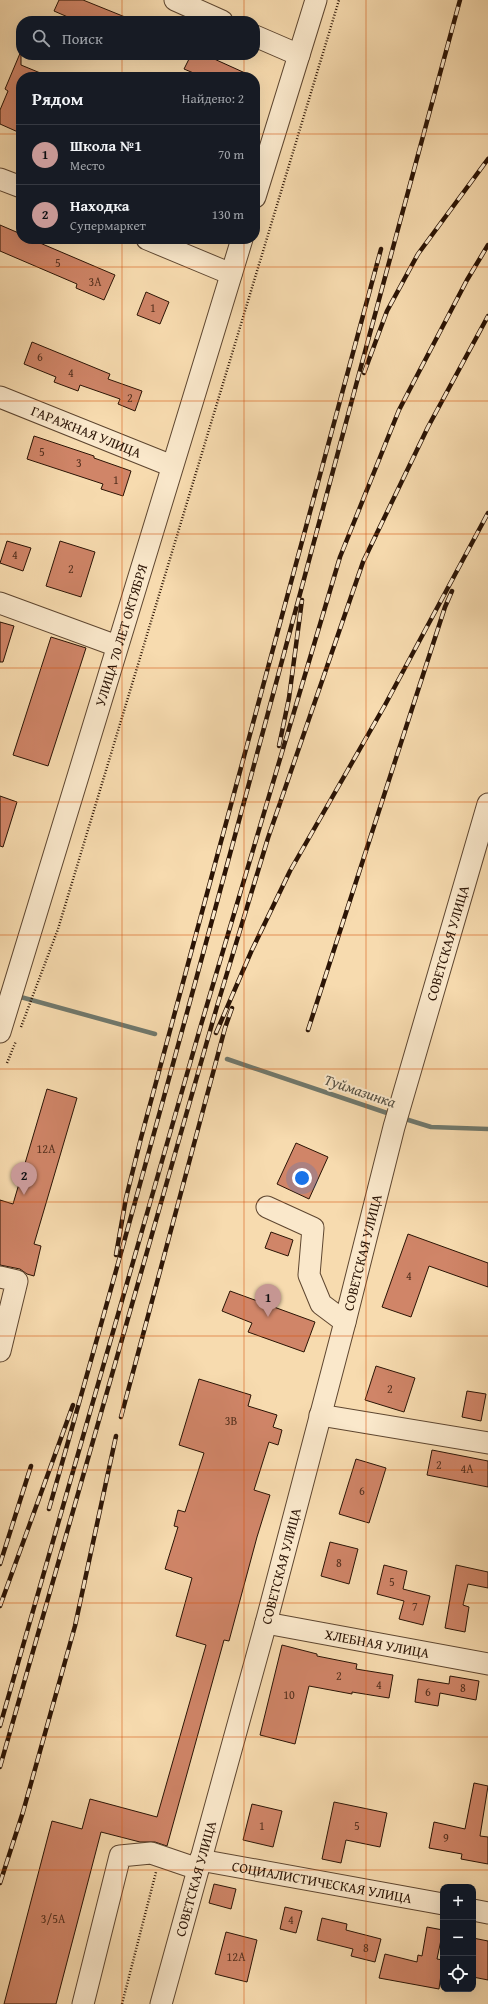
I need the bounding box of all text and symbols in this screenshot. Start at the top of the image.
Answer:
search box [16,16,260,60]
icon: search [30,27,52,49]
text: Поиск [62,28,103,49]
text: Рядом [32,86,83,111]
text: Найдено: 2 [182,89,244,108]
text: Школа №1 [70,135,142,156]
text: 1 [42,145,48,164]
text: 70 m [218,145,244,164]
text: Место [70,156,105,175]
text: Находка [70,195,130,216]
text: 2 [42,205,48,224]
text: 130 m [212,205,244,224]
text: Супермаркет [70,216,146,235]
house number: 5 [55,254,61,271]
house number: 3А [88,273,102,290]
house number: 1 [150,299,156,316]
house number: 6 [37,348,43,365]
house number: 4 [68,364,74,381]
house number: 2 [127,389,133,406]
street label: ГАРАЖНАЯ УЛИЦА [28,401,145,463]
house number: 5 [39,443,45,460]
house number: 3 [76,454,82,471]
house number: 1 [113,471,119,488]
house number: 4 [12,546,18,563]
house number: 2 [68,560,74,577]
street label: УЛИЦА 70 ЛЕТ ОКТЯБРЯ [90,561,152,709]
street label: СОВЕТСКАЯ УЛИЦА [421,882,474,1003]
water label: Туймазинка [322,1068,399,1113]
house number: 12А [37,1140,56,1157]
pin: 2 [11,1162,37,1195]
your location [292,1168,312,1188]
street label: СОВЕТСКАЯ УЛИЦА [338,1192,387,1313]
house number: 4 [406,1267,412,1284]
pin: 1 [255,1284,281,1317]
house number: 2 [387,1380,393,1397]
house number: 3В [225,1412,237,1429]
house number: 2 [436,1456,442,1473]
house number: 4А [460,1460,474,1477]
house number: 6 [359,1482,365,1499]
street label: СОВЕТСКАЯ УЛИЦА [256,1505,306,1626]
house number: 8 [336,1554,342,1571]
house number: 5 [389,1573,395,1590]
house number: 7 [412,1598,418,1615]
street label: ХЛЕБНАЯ УЛИЦА [323,1624,432,1663]
house number: 2 [336,1667,342,1684]
house number: 4 [376,1676,382,1693]
house number: 8 [460,1679,466,1696]
house number: 6 [425,1683,431,1700]
house number: 10 [283,1686,295,1703]
house number: 1 [259,1817,265,1834]
house number: 5 [354,1817,360,1834]
street label: СОВЕТСКАЯ УЛИЦА [170,1818,221,1939]
house number: 9 [443,1829,449,1846]
street label: СОЦИАЛИСТИЧЕСКАЯ УЛИЦА [230,1856,414,1908]
map controls [440,1884,476,1992]
button: + [440,1884,476,1920]
house number: 3/5А [41,1910,66,1927]
house number: 4 [288,1911,294,1928]
button: − [440,1920,476,1956]
house number: 8 [363,1939,369,1956]
house number: 12А [227,1948,246,1965]
button: locate [440,1956,476,1992]

